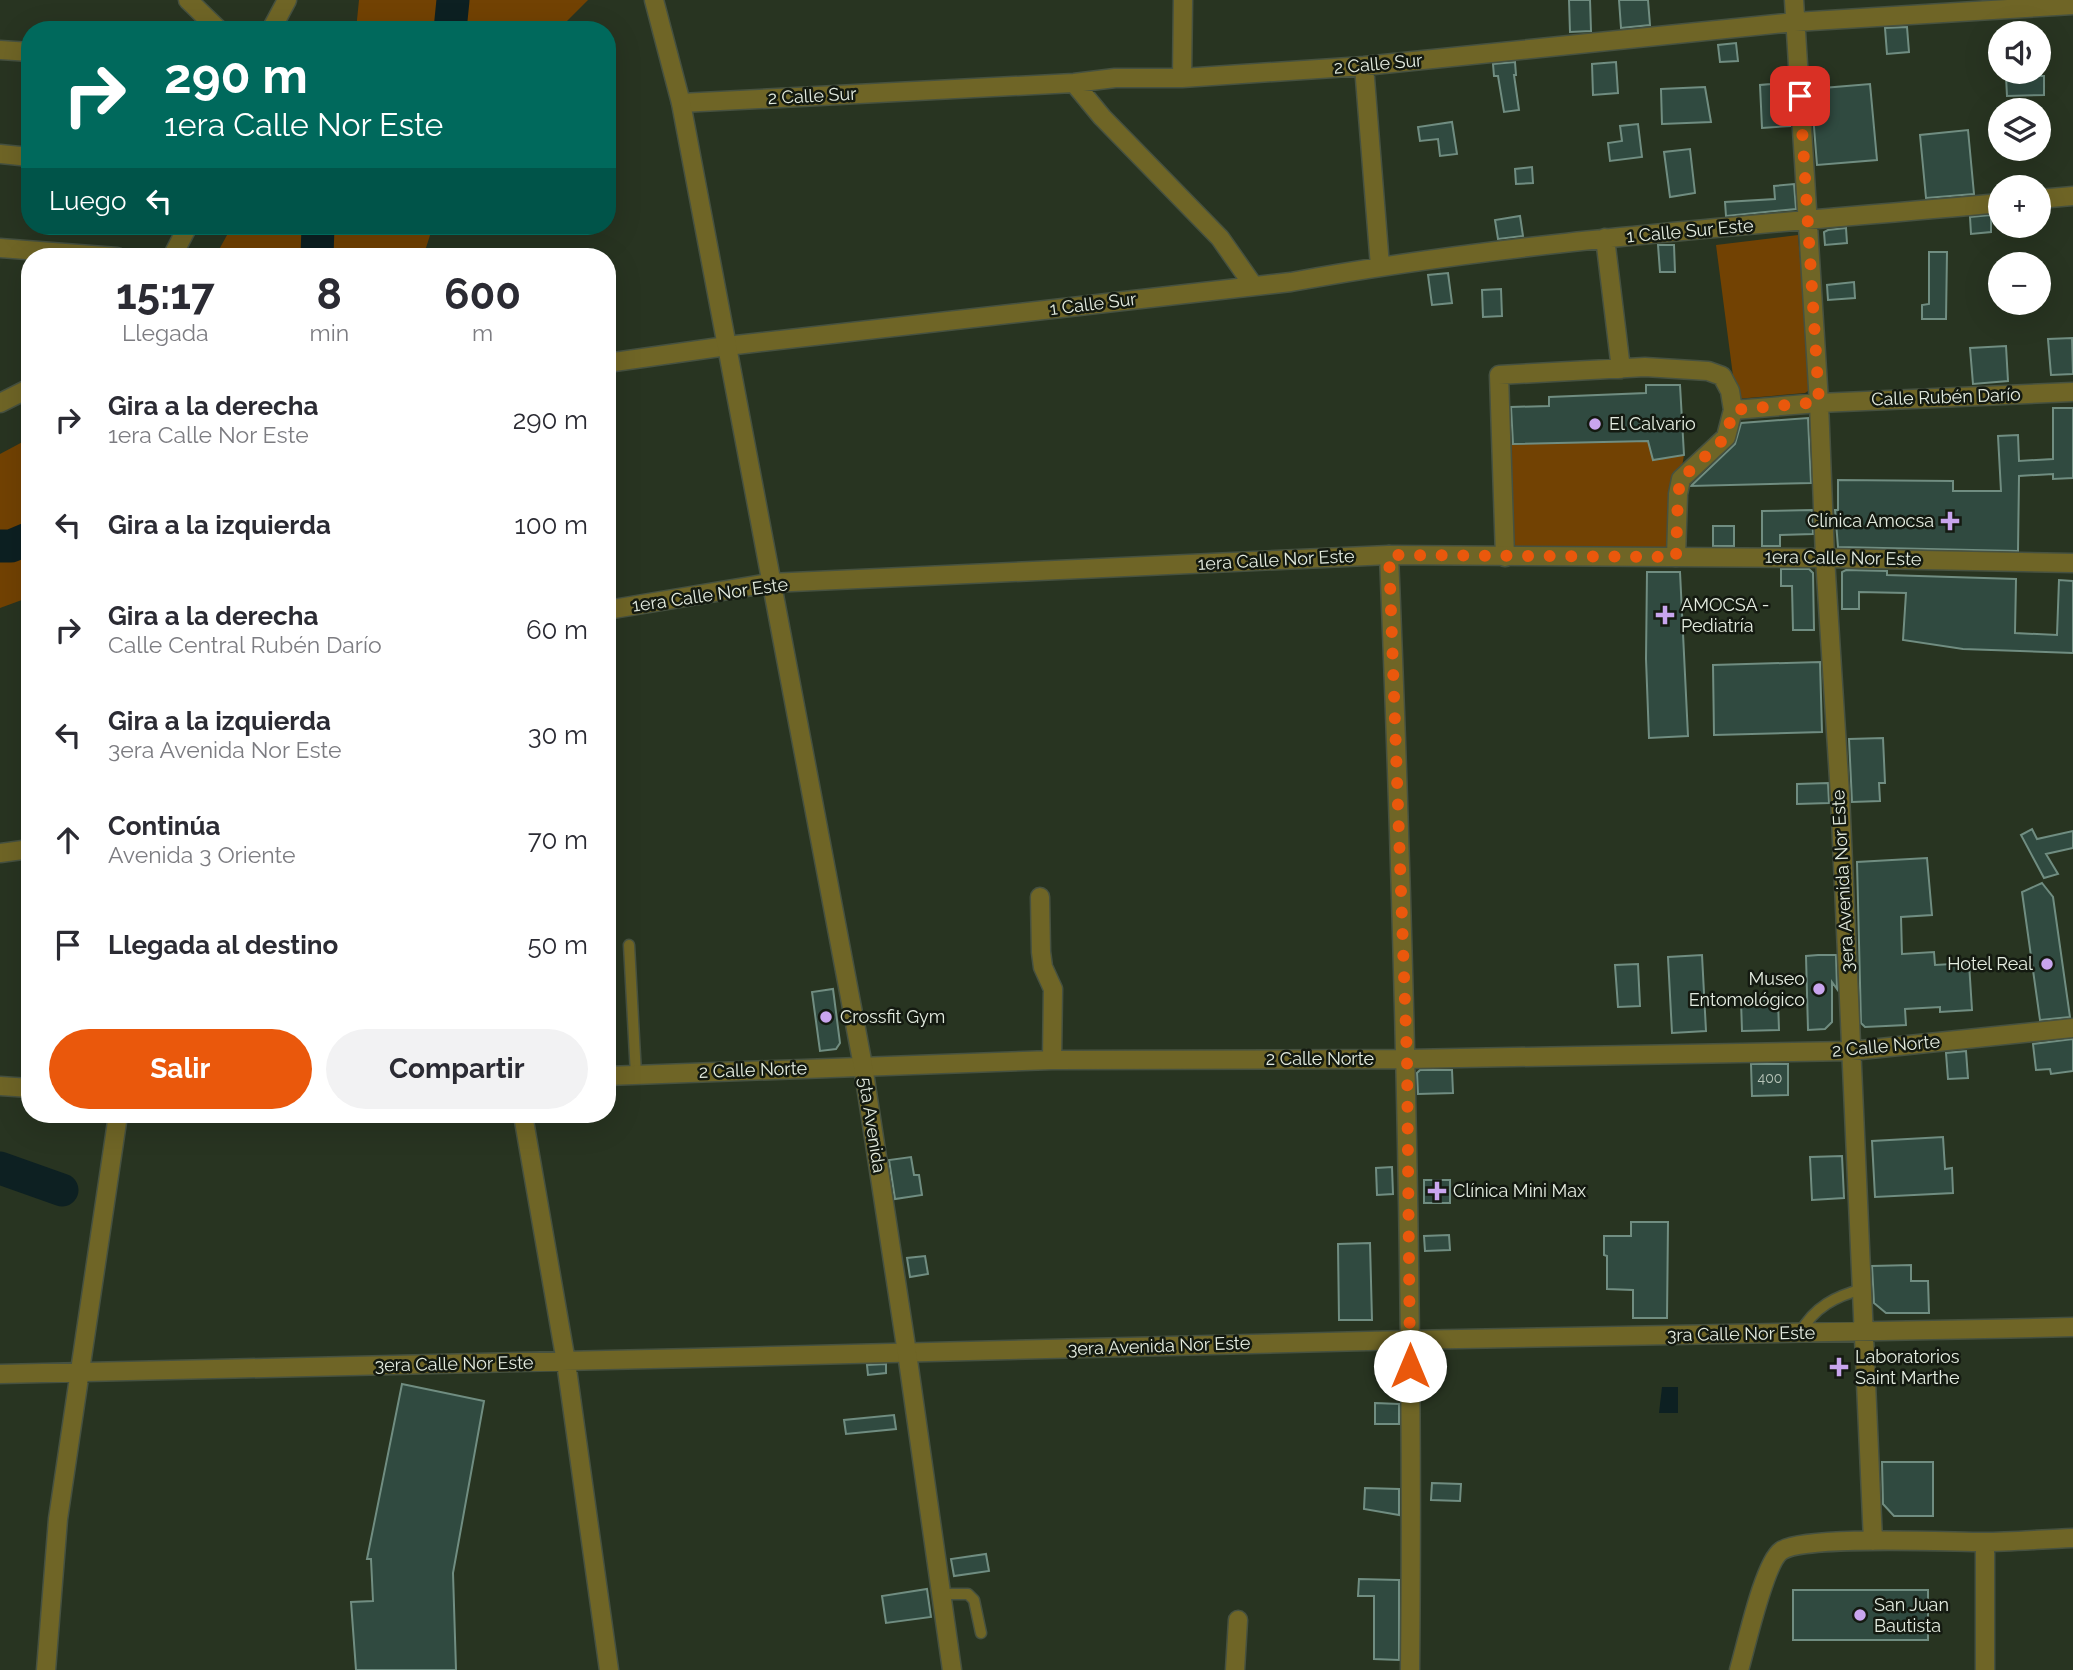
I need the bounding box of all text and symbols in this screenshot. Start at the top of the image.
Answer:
map controls [1988,21,2051,315]
button: sound [1988,21,2051,84]
text: 290 m [164,47,308,104]
icon: right [49,49,140,140]
street label: 2 Calle Sur [1333,49,1424,78]
pin [1770,66,1830,126]
icon: arrive [1781,77,1819,115]
street label: 2 Calle Sur [767,83,858,108]
button: layers [1988,98,2051,161]
text: 1era Calle Nor Este [164,106,443,143]
button: + [1988,175,2051,238]
icon: left [140,182,178,220]
text: Luego [49,186,126,216]
street label: 1 Calle Sur Este [1625,214,1755,247]
button: − [1988,252,2051,315]
text: 15:17 [116,270,215,319]
text: 8 [317,270,342,319]
text: 600 [444,270,521,319]
street label: 1 Calle Sur [1048,288,1138,319]
text: Llegada [122,319,209,346]
text: min [310,319,349,346]
text: m [472,319,493,346]
street label: Calle Rubén Darío [1871,383,2021,410]
text: Gira a la derecha [108,391,318,421]
icon: right [49,401,87,439]
text: 290 m [513,405,588,435]
place label: El Calvario [1609,413,1696,434]
marker: El Calvario [1587,416,1603,432]
text: 1era Calle Nor Este [108,421,309,448]
icon: left [49,506,87,544]
text: Gira a la izquierda [108,510,331,540]
text: 100 m [515,510,588,540]
place label: Clínica Amocsa [1807,510,1934,531]
marker: Clínica Amocsa [1940,511,1960,531]
street label: 1era Calle Nor Este [1197,545,1355,574]
street label: 1era Calle Nor Este [1764,546,1922,569]
street label: 1era Calle Nor Este [631,573,790,616]
place label: AMOCSA - Pediatría [1681,594,1769,636]
text: Gira a la derecha [108,601,318,631]
marker: AMOCSA - Pediatría [1655,605,1675,625]
icon: right [49,611,87,649]
text: 60 m [526,615,588,645]
text: Calle Central Rubén Darío [108,631,382,658]
text: Gira a la izquierda [108,706,331,736]
icon: left [49,716,87,754]
text: 30 m [528,720,588,750]
text: 3era Avenida Nor Este [108,736,342,763]
street label: 3era Avenida Nor Este [1827,789,1858,973]
text: Continúa [108,811,220,841]
icon: ahead [49,821,87,859]
text: 70 m [528,825,588,855]
text: Avenida 3 Oriente [108,841,296,868]
icon: arrive [49,926,87,964]
text: Llegada al destino [108,930,338,960]
text: 50 m [527,930,588,960]
place label: Hotel Real [1947,953,2033,974]
marker: Hotel Real [2039,956,2055,972]
place label: Museo Entomológico [1689,968,1805,1010]
marker: Museo Entomológico [1811,981,1827,997]
place label: Crossfit Gym [840,1006,945,1027]
marker: Crossfit Gym [818,1009,834,1025]
button: Salir [49,1029,312,1109]
button: Compartir [326,1029,588,1109]
street label: 2 Calle Norte [1831,1030,1941,1061]
street label: 2 Calle Norte [1266,1048,1375,1069]
street label: 2 Calle Norte [699,1057,808,1082]
house number: 400 [1758,1070,1782,1086]
street label: 5ta Avenida [855,1076,890,1174]
place label: Clínica Mini Max [1453,1180,1586,1201]
marker: Clínica Mini Max [1427,1181,1447,1201]
street label: 3ra Calle Nor Este [1667,1322,1816,1345]
position arrow [1373,1329,1447,1403]
street label: 3era Avenida Nor Este [1067,1332,1251,1359]
place label: Laboratorios Saint Marthe [1855,1346,1960,1388]
street label: 3era Calle Nor Este [374,1352,534,1375]
marker: Laboratorios Saint Marthe [1829,1357,1849,1377]
place label: San Juan Bautista [1874,1594,1949,1636]
marker: San Juan Bautista [1852,1607,1868,1623]

